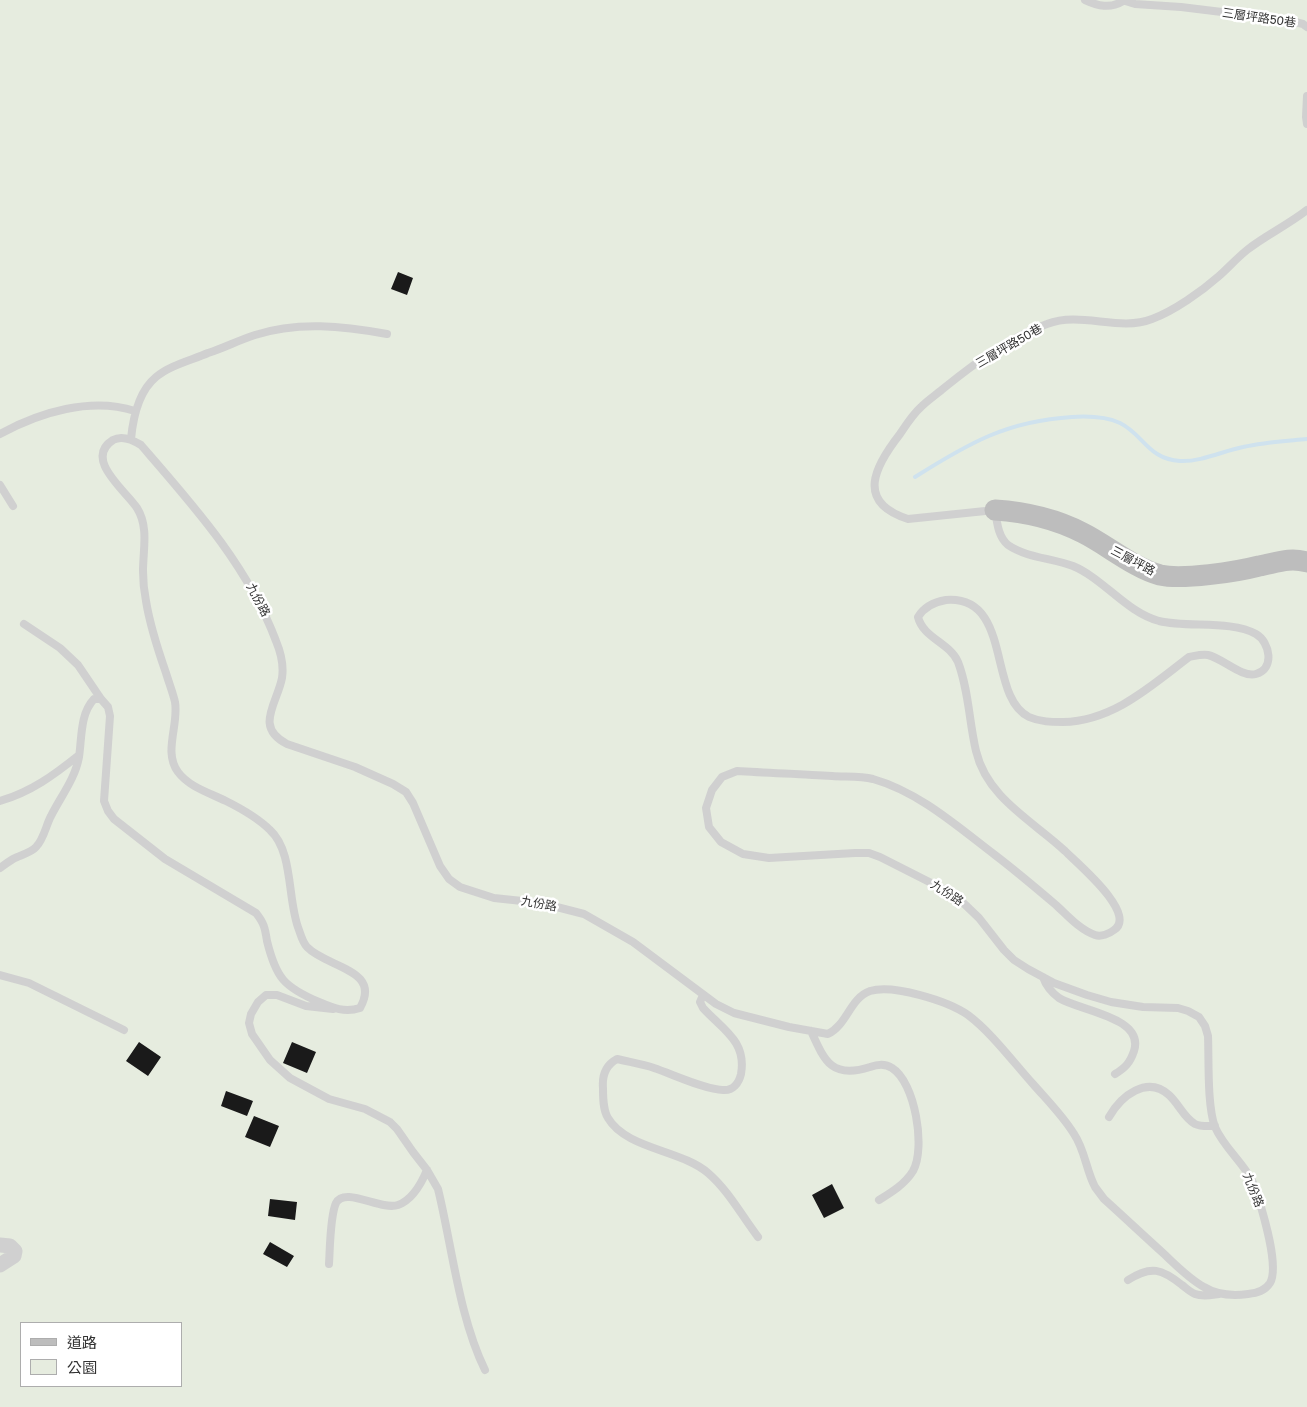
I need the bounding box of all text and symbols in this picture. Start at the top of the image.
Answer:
street label: 三層坪路50巷 [1221,6,1297,30]
street label: 三層坪路50巷 [973,321,1045,371]
street label: 三層坪路 [1108,543,1158,579]
street label: 九份路 [243,581,273,619]
street label: 九份路 [928,877,966,909]
street label: 九份路 [520,894,558,914]
street label: 九份路 [1240,1171,1266,1209]
legend [20,1322,182,1387]
text: 道路 [67,1333,97,1351]
text: 公園 [67,1358,97,1376]

